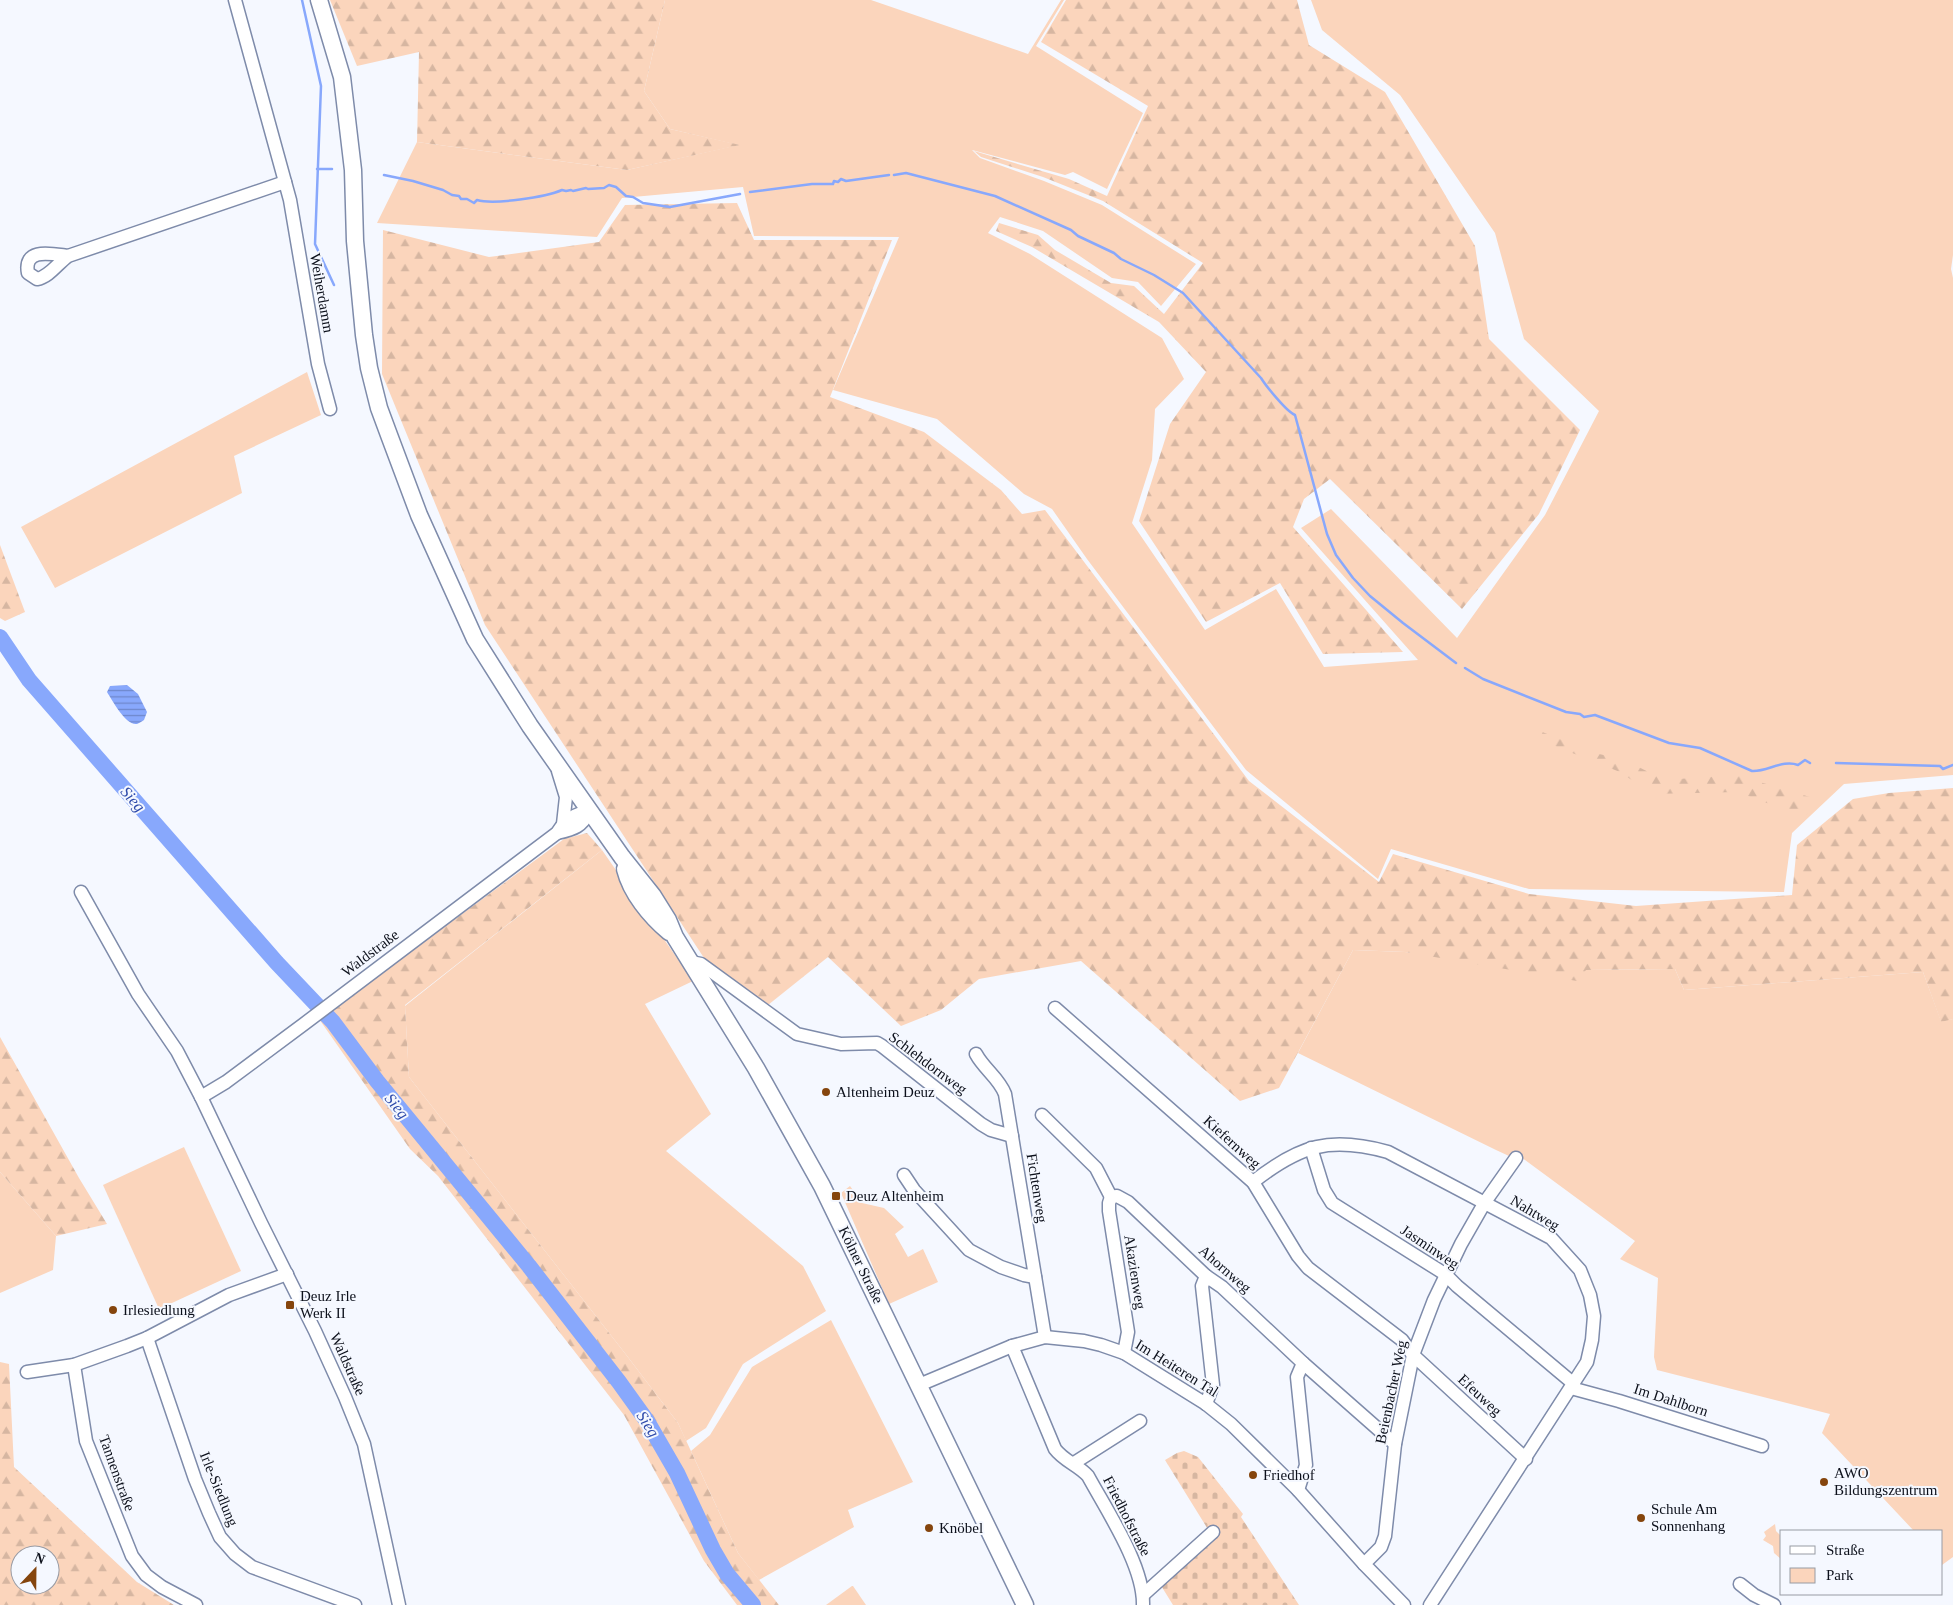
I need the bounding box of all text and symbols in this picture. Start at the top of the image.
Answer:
street label: Weiherdamm [307,252,337,334]
water label: Sieg [117,783,148,816]
street label: Waldstraße [338,926,402,980]
street label: Schlehdornweg [886,1029,970,1098]
place label: Altenheim Deuz [836,1084,935,1100]
marker: Altenheim Deuz [820,1086,832,1098]
water label: Sieg [381,1090,412,1123]
street label: Kiefernweg [1200,1112,1264,1172]
street label: Fichtenweg [1024,1152,1050,1224]
place label: Deuz Altenheim [846,1188,944,1204]
marker: Deuz Altenheim [830,1190,842,1202]
street label: Nahtweg [1508,1192,1563,1234]
street label: Jasminweg [1398,1222,1463,1273]
street label: Kölner Straße [835,1224,887,1306]
street label: Akazienweg [1121,1234,1149,1311]
street label: Ahornweg [1196,1242,1255,1296]
place label: Deuz Irle Werk II [300,1288,357,1321]
marker: Deuz Irle Werk II [284,1299,296,1311]
place label: Irlesiedlung [123,1302,195,1318]
marker: Irlesiedlung [107,1304,119,1316]
street label: Waldstraße [327,1330,369,1398]
street label: Im Heiteren Tal [1133,1336,1221,1400]
street label: Beienbacher Weg [1372,1338,1410,1445]
street label: Efeuweg [1455,1371,1505,1419]
street label: Im Dahlborn [1632,1380,1711,1420]
water label: Sieg [633,1408,663,1441]
street label: Tannenstraße [96,1433,138,1514]
street label: Irle-Siedlung [197,1449,241,1529]
place label: AWO Bildungszentrum [1834,1465,1938,1498]
place label: Friedhof [1263,1467,1315,1483]
marker: Friedhof [1247,1469,1259,1481]
street label: Friedhofstraße [1100,1473,1154,1559]
marker: AWO Bildungszentrum [1818,1476,1830,1488]
place label: Schule Am Sonnenhang [1651,1501,1726,1534]
marker: Schule Am Sonnenhang [1635,1512,1647,1524]
place label: Knöbel [939,1520,983,1536]
marker: Knöbel [923,1522,935,1534]
legend [1780,1530,1943,1595]
text: Straße [1826,1542,1865,1558]
north arrow [10,1545,60,1595]
text: N [32,1550,47,1567]
text: Park [1826,1567,1854,1583]

